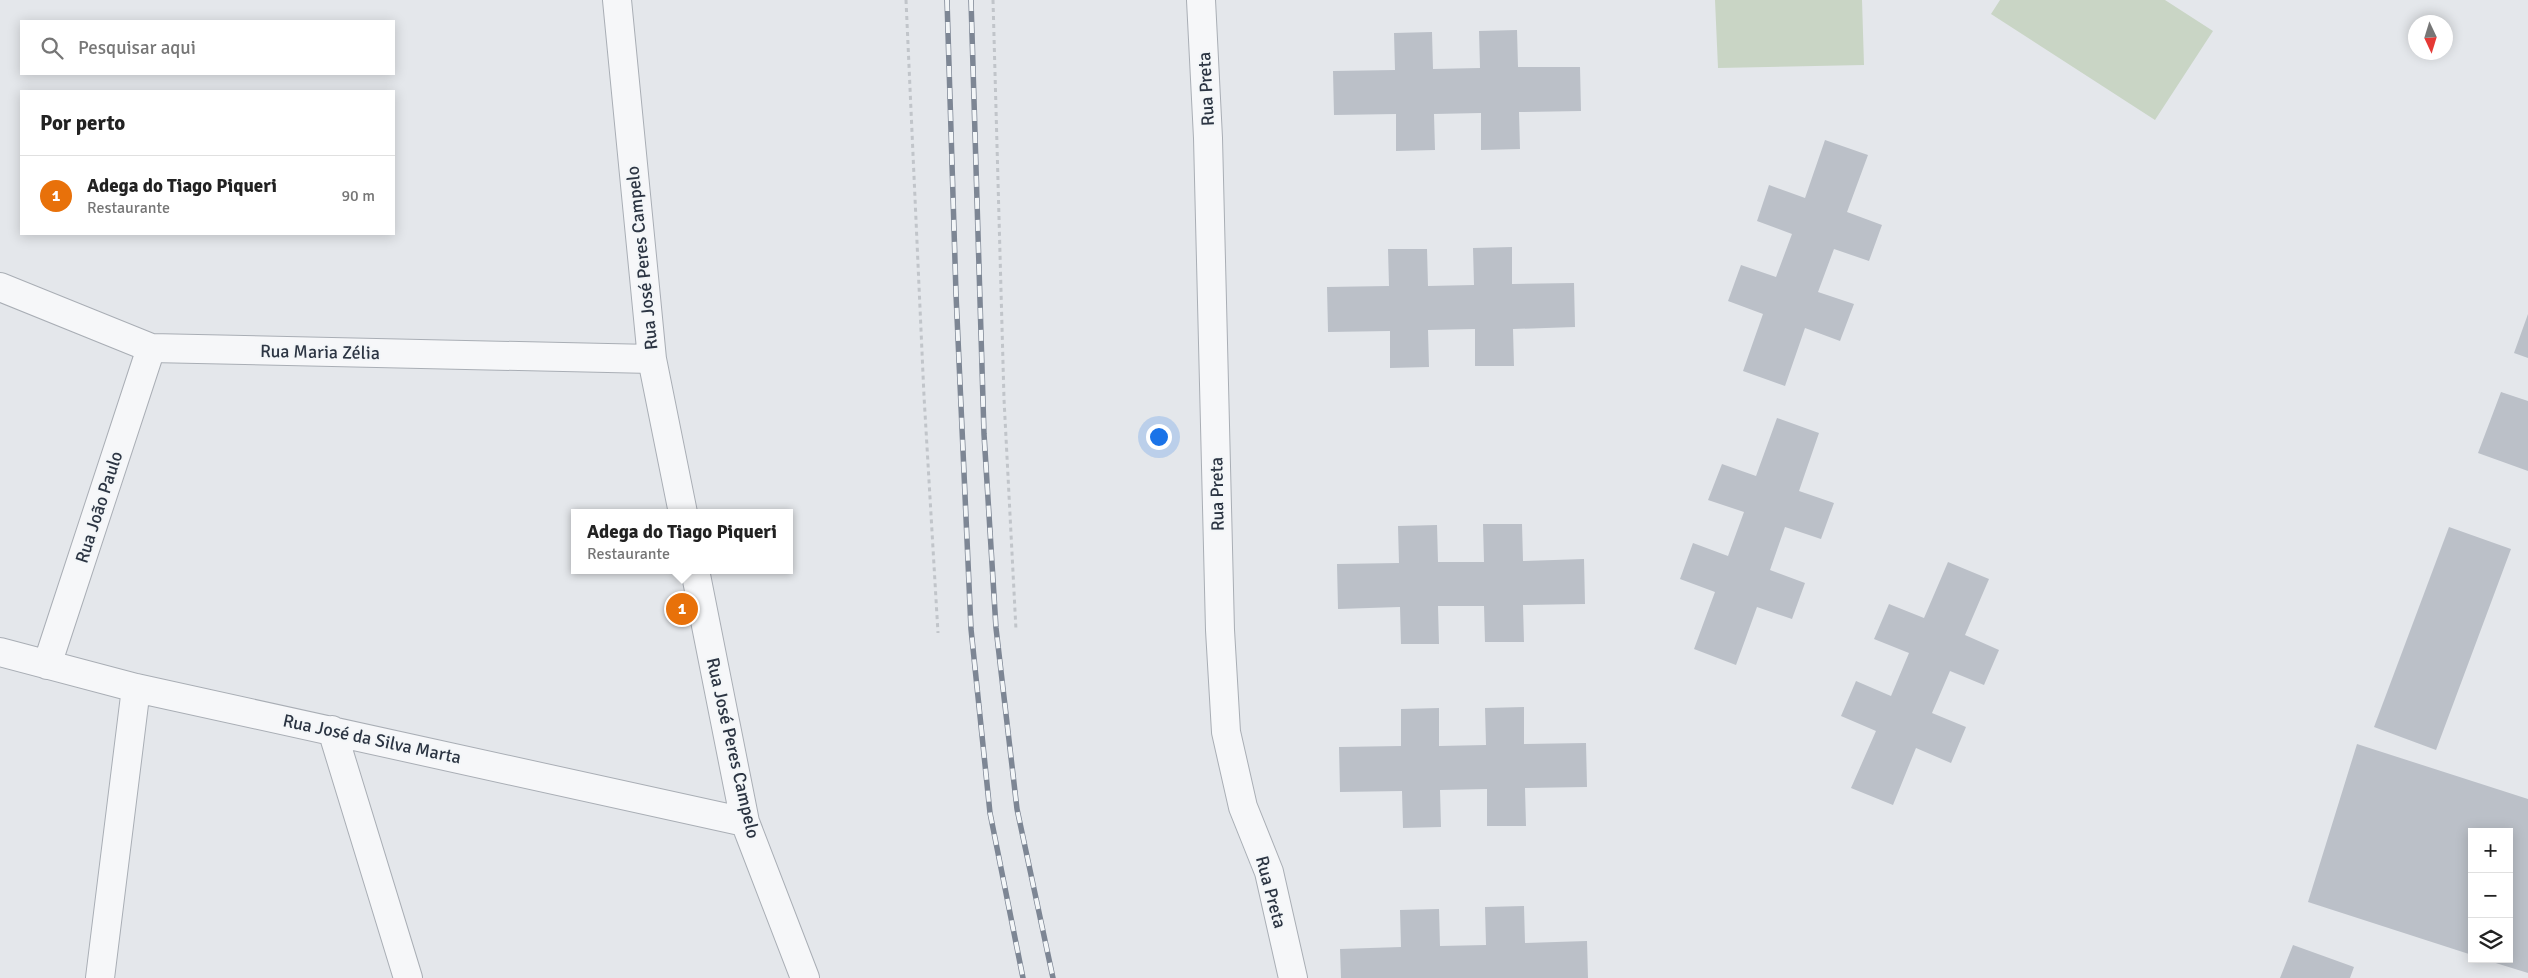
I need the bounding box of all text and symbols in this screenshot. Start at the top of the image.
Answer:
north arrow [2408,15,2453,60]
search box [20,20,395,75]
icon: search [38,34,66,62]
text: Pesquisar aqui [78,36,196,60]
street label: Rua Preta [1193,51,1219,127]
text: Por perto [40,110,125,136]
street label: Rua José Peres Campelo [621,165,663,351]
text: Adega do Tiago Piqueri [87,174,277,198]
text: 1 [52,186,60,206]
text: 90 m [341,186,375,206]
text: Restaurante [87,198,170,218]
street label: Rua Maria Zélia [260,340,380,364]
your location [1146,424,1172,450]
street label: Rua João Paulo [71,448,127,566]
street label: Rua Preta [1205,457,1229,531]
popup [571,509,793,574]
text: Adega do Tiago Piqueri [587,520,777,544]
text: Restaurante [587,544,670,564]
pin: 1 [666,590,698,628]
street label: Rua José Peres Campelo [702,656,764,840]
street label: Rua José da Silva Marta [281,709,463,769]
map controls [2468,828,2513,963]
button: + [2468,828,2513,873]
street label: Rua Preta [1251,853,1291,931]
button: − [2468,873,2513,918]
button: layers [2468,918,2513,963]

